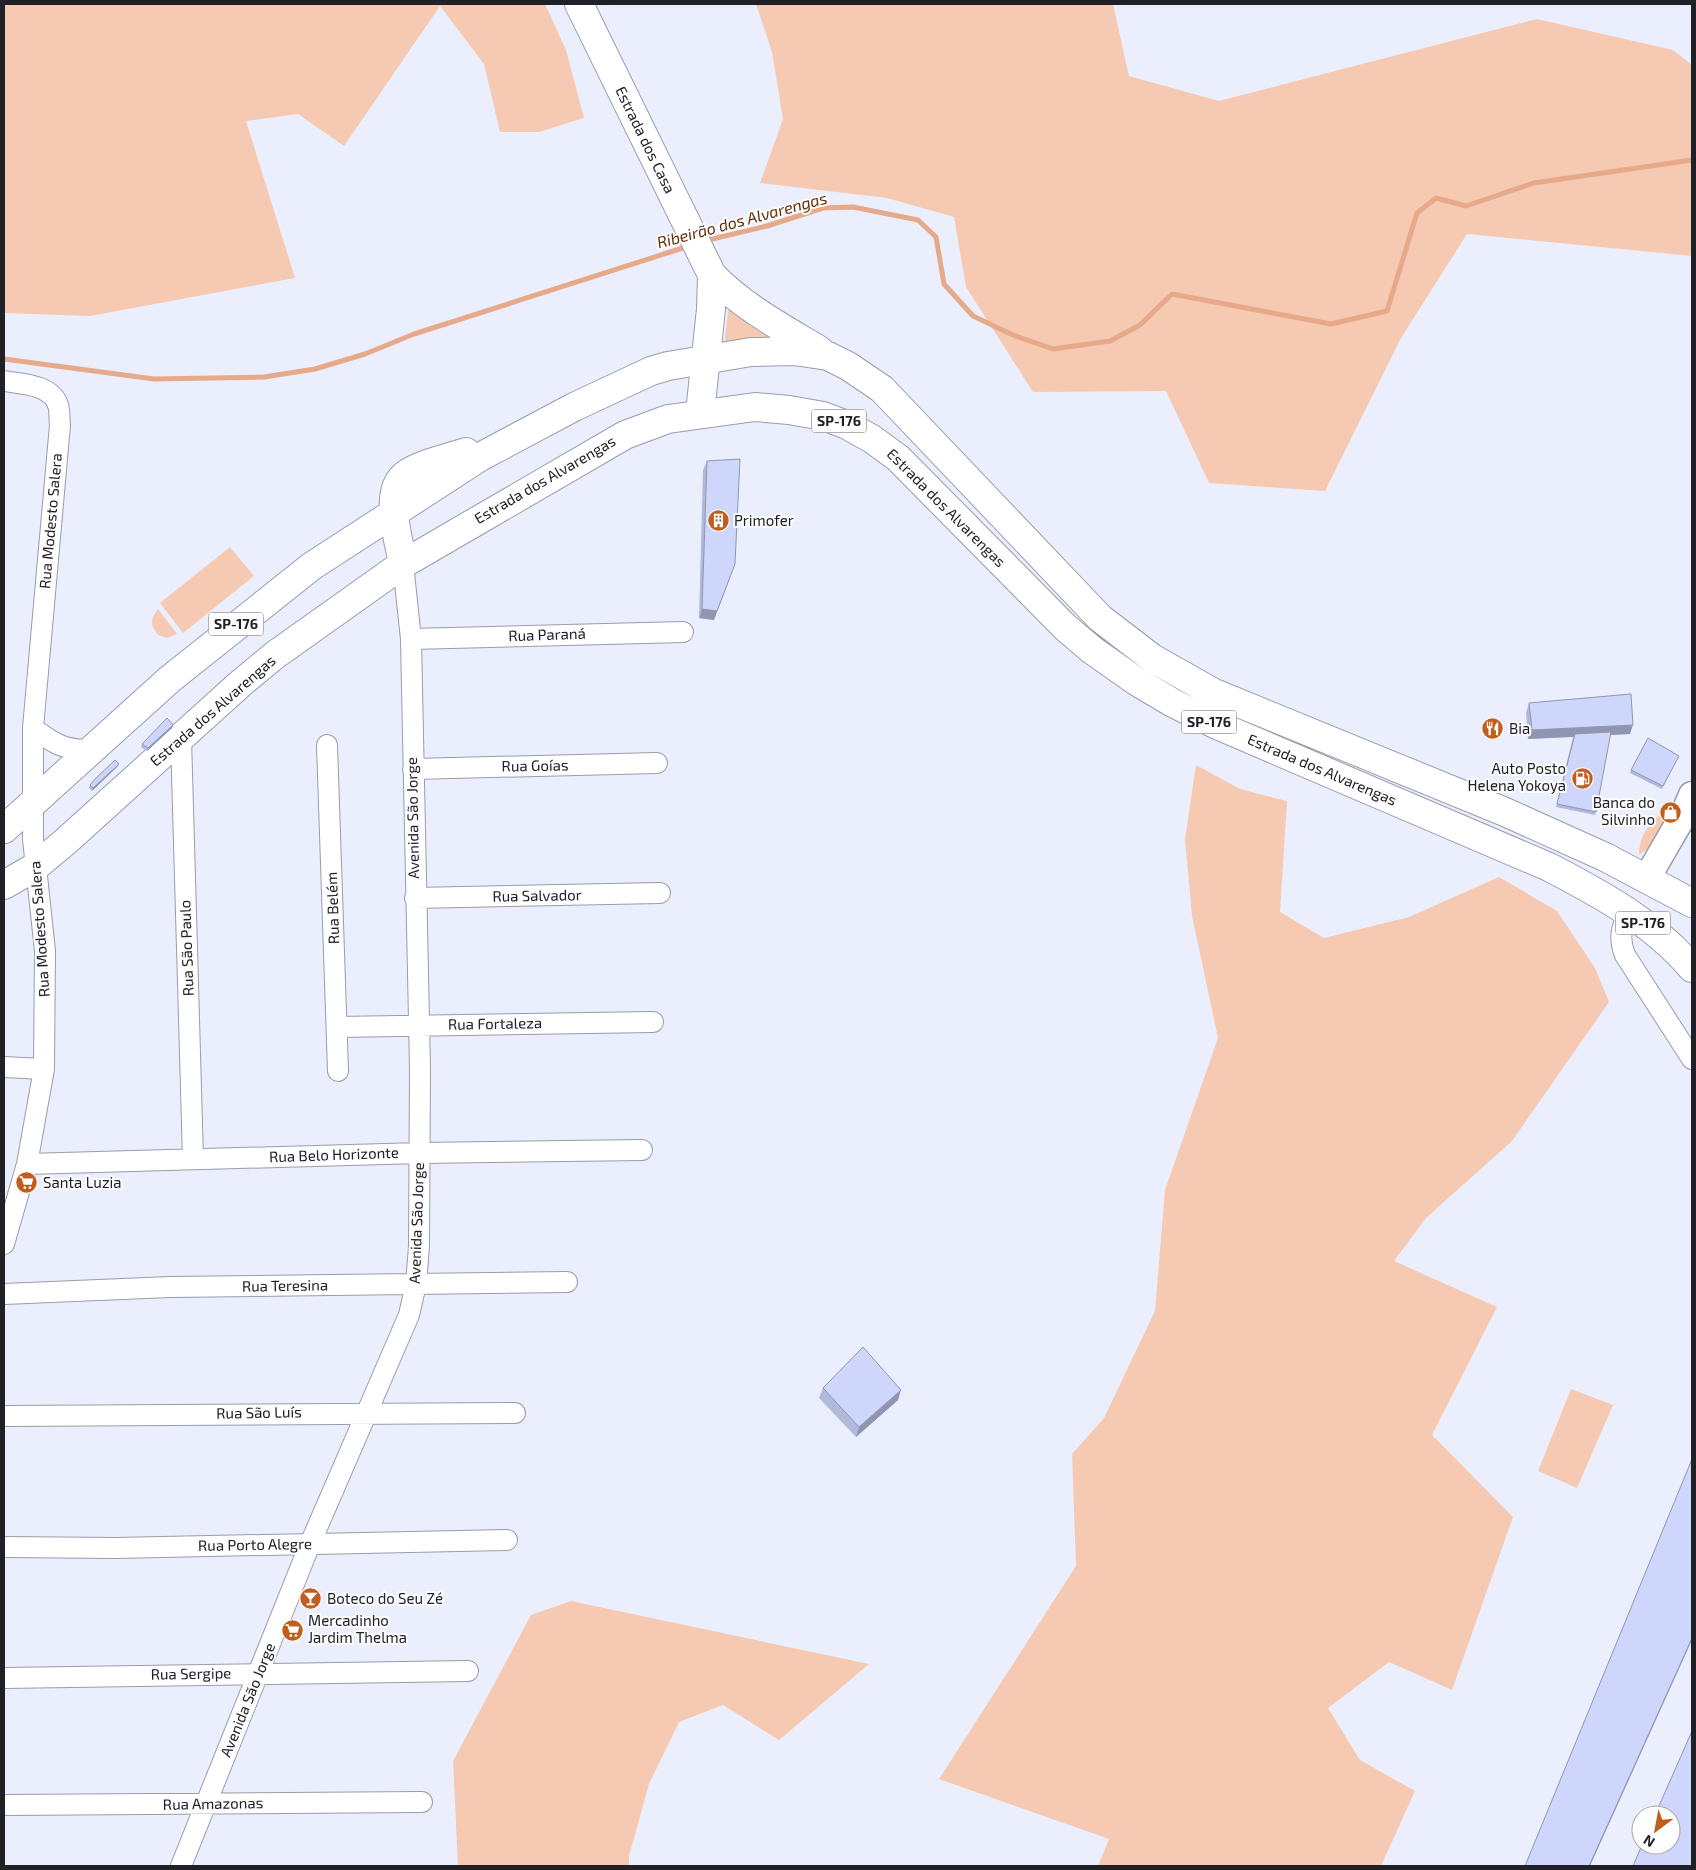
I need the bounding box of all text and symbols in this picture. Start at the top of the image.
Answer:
street label: Estrada dos Casa [612,83,680,196]
water label: Ribeirão dos Alvarengas [655,188,829,251]
road number: SP-176 [812,410,866,432]
street label: Estrada dos Alvarengas [471,431,618,527]
street label: Estrada dos Alvarengas [884,444,1010,570]
street label: Rua Modesto Salera [35,452,65,590]
building icon: Primofer [706,509,730,533]
place label: Primofer [734,511,794,529]
road number: SP-176 [208,612,264,636]
street label: Rua Paraná [508,624,586,644]
street label: Estrada dos Alvarengas [146,651,279,770]
road number: SP-176 [1182,710,1236,734]
restaurant icon: Bia [1481,717,1505,741]
place label: Bia [1509,719,1530,737]
street label: Estrada dos Alvarengas [1245,729,1400,809]
street label: Rua Goías [501,755,569,775]
street label: Avenida São Jorge [402,757,422,879]
place label: Auto Posto Helena Yokoya [1468,759,1566,794]
fuel station icon: Auto Posto Helena Yokoya [1570,766,1594,790]
place label: Banca do Silvinho [1593,793,1655,828]
shop icon: Banca do Silvinho [1659,800,1683,824]
street label: Rua Modesto Salera [25,860,53,998]
street label: Rua Belém [322,872,342,945]
street label: Rua Salvador [492,885,582,905]
street label: Rua São Paulo [175,900,197,997]
road number: SP-176 [1616,911,1670,934]
street label: Rua Fortaleza [448,1013,542,1033]
street label: Rua Belo Horizonte [269,1143,399,1165]
street label: Avenida São Jorge [405,1162,427,1284]
supermarket icon: Santa Luzia [15,1171,39,1195]
place label: Santa Luzia [43,1173,122,1191]
street label: Rua Teresina [242,1275,328,1295]
street label: Rua São Luís [216,1402,302,1422]
street label: Rua Porto Alegre [198,1534,312,1554]
bar icon: Boteco do Seu Zé [299,1587,323,1611]
place label: Boteco do Seu Zé [327,1589,443,1607]
place label: Mercadinho Jardim Thelma [308,1611,407,1646]
supermarket icon: Mercadinho Jardim Thelma [280,1618,304,1642]
street label: Avenida São Jorge [216,1640,278,1759]
street label: Rua Sergipe [150,1663,231,1683]
street label: Rua Amazonas [163,1793,263,1813]
north arrow [1631,1805,1681,1855]
text: N [1640,1832,1658,1851]

